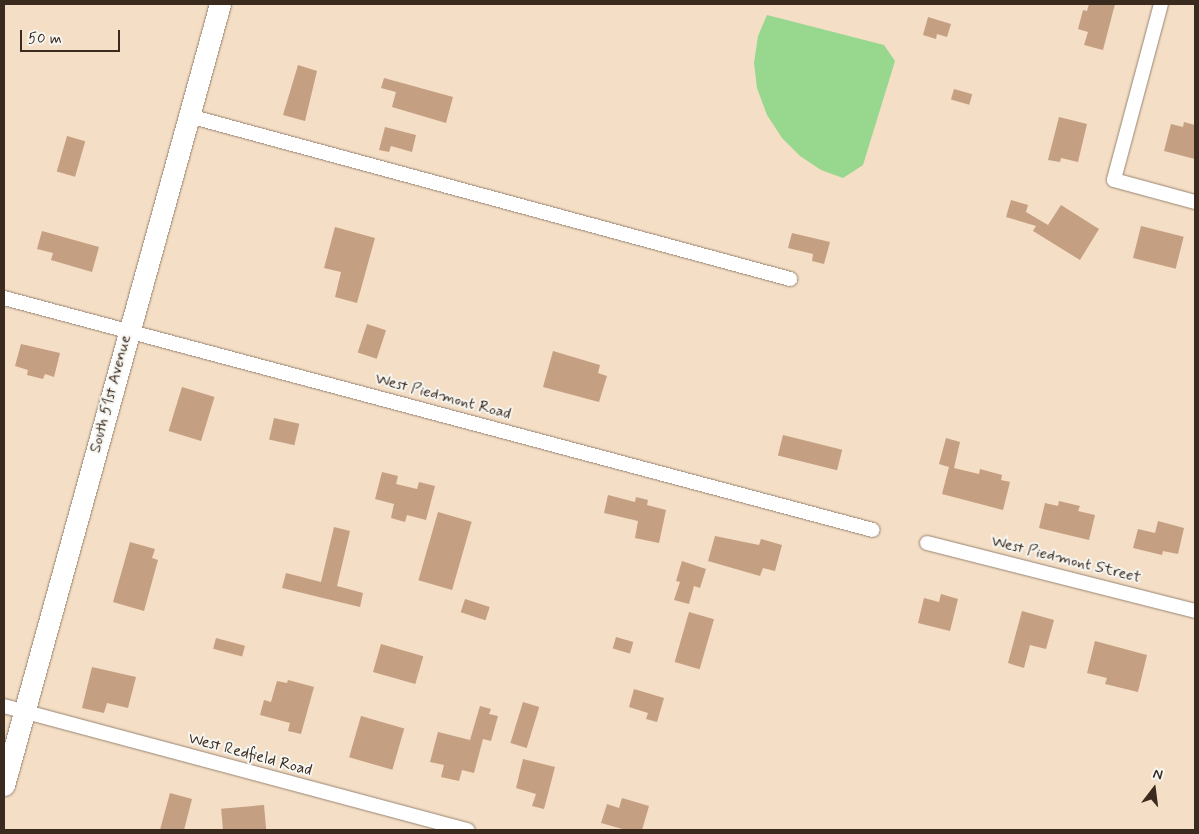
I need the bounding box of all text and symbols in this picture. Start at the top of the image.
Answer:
scale bar [22,20,122,52]
text: 50 m [28,29,62,49]
street label: South 51st Avenue [86,333,136,455]
street label: West Piedmont Road [373,370,513,424]
street label: West Piedmont Street [990,532,1142,588]
street label: West Redfield Road [186,729,314,781]
north arrow [1129,764,1179,814]
text: N [1151,765,1165,784]

